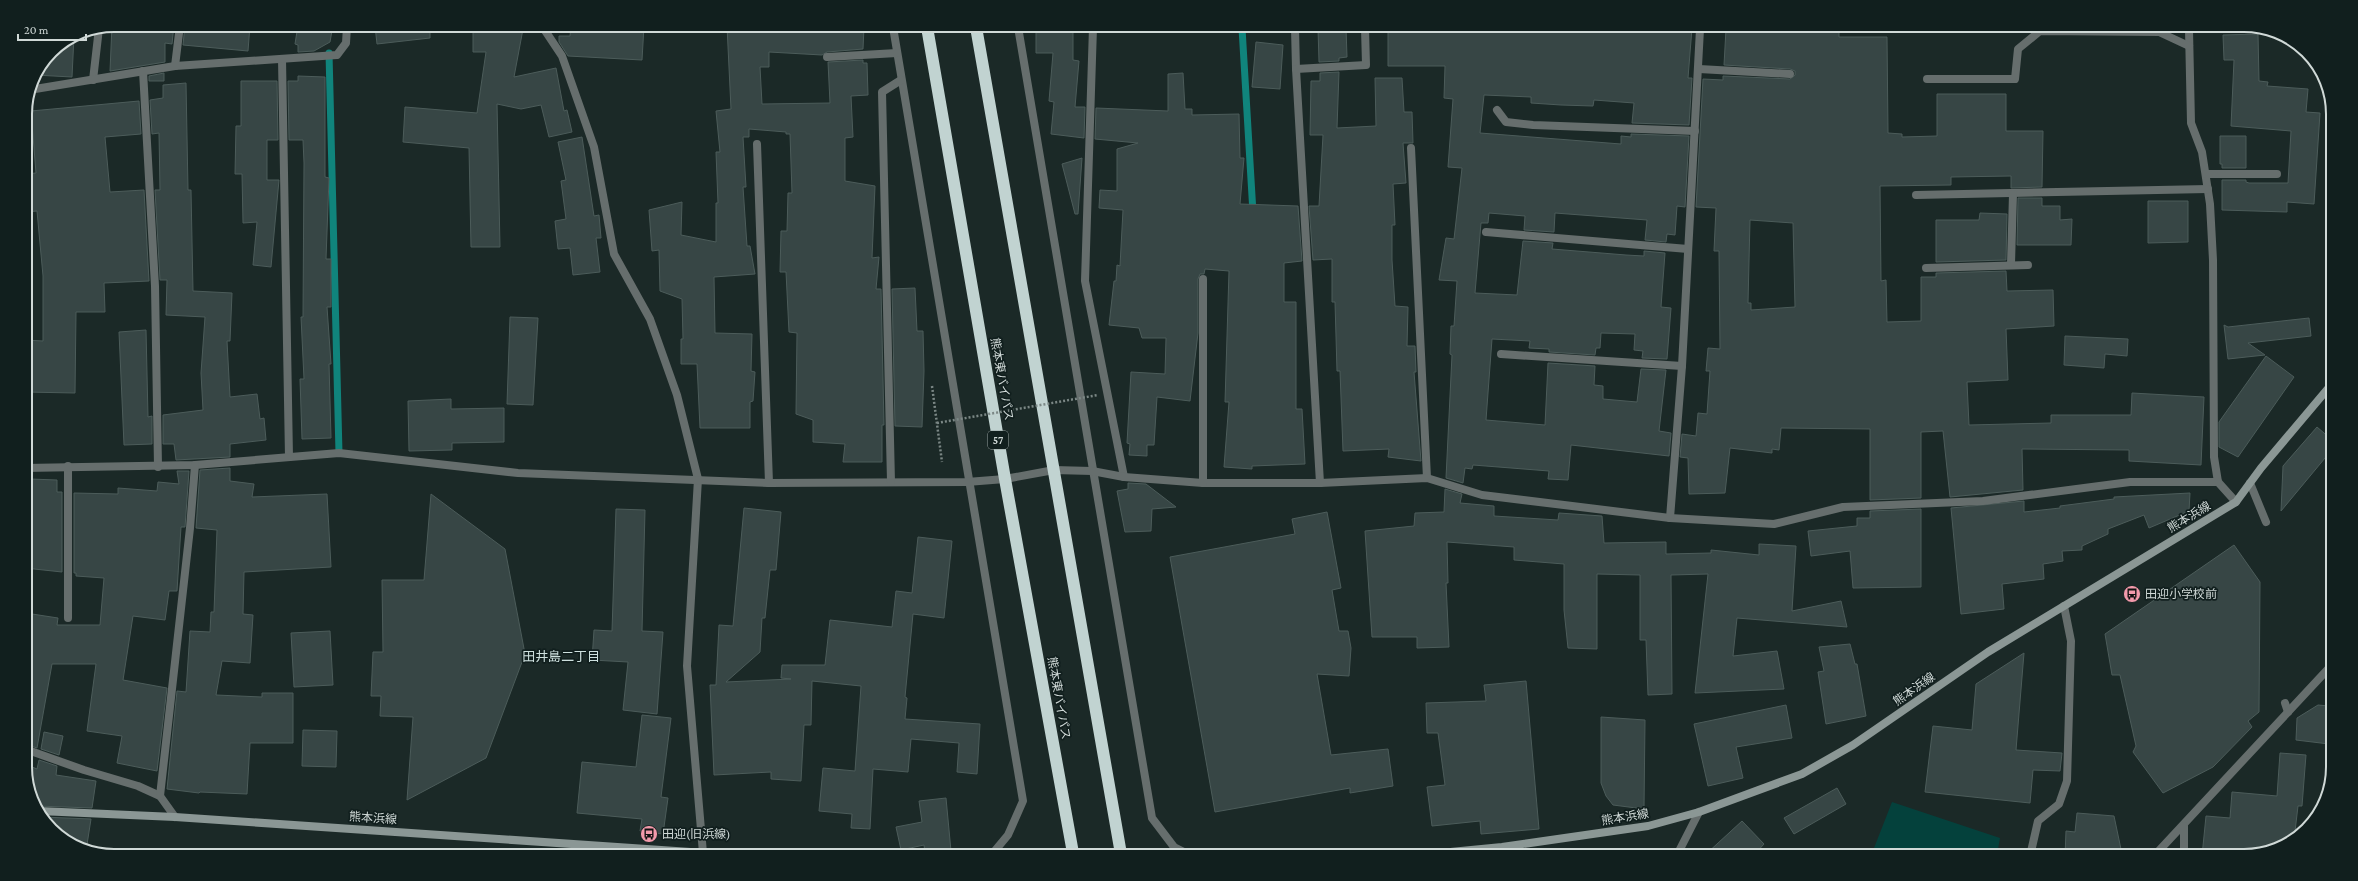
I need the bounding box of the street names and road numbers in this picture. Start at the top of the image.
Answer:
street label: 熊本東バイパス [988,337,1016,421]
road number: 57 [988,431,1008,449]
street label: 熊本浜線 [2165,499,2213,535]
street label: 熊本東バイパス [1045,656,1073,740]
street label: 熊本浜線 [1890,669,1938,709]
street label: 熊本浜線 [1600,806,1650,828]
street label: 熊本浜線 [349,809,397,827]

